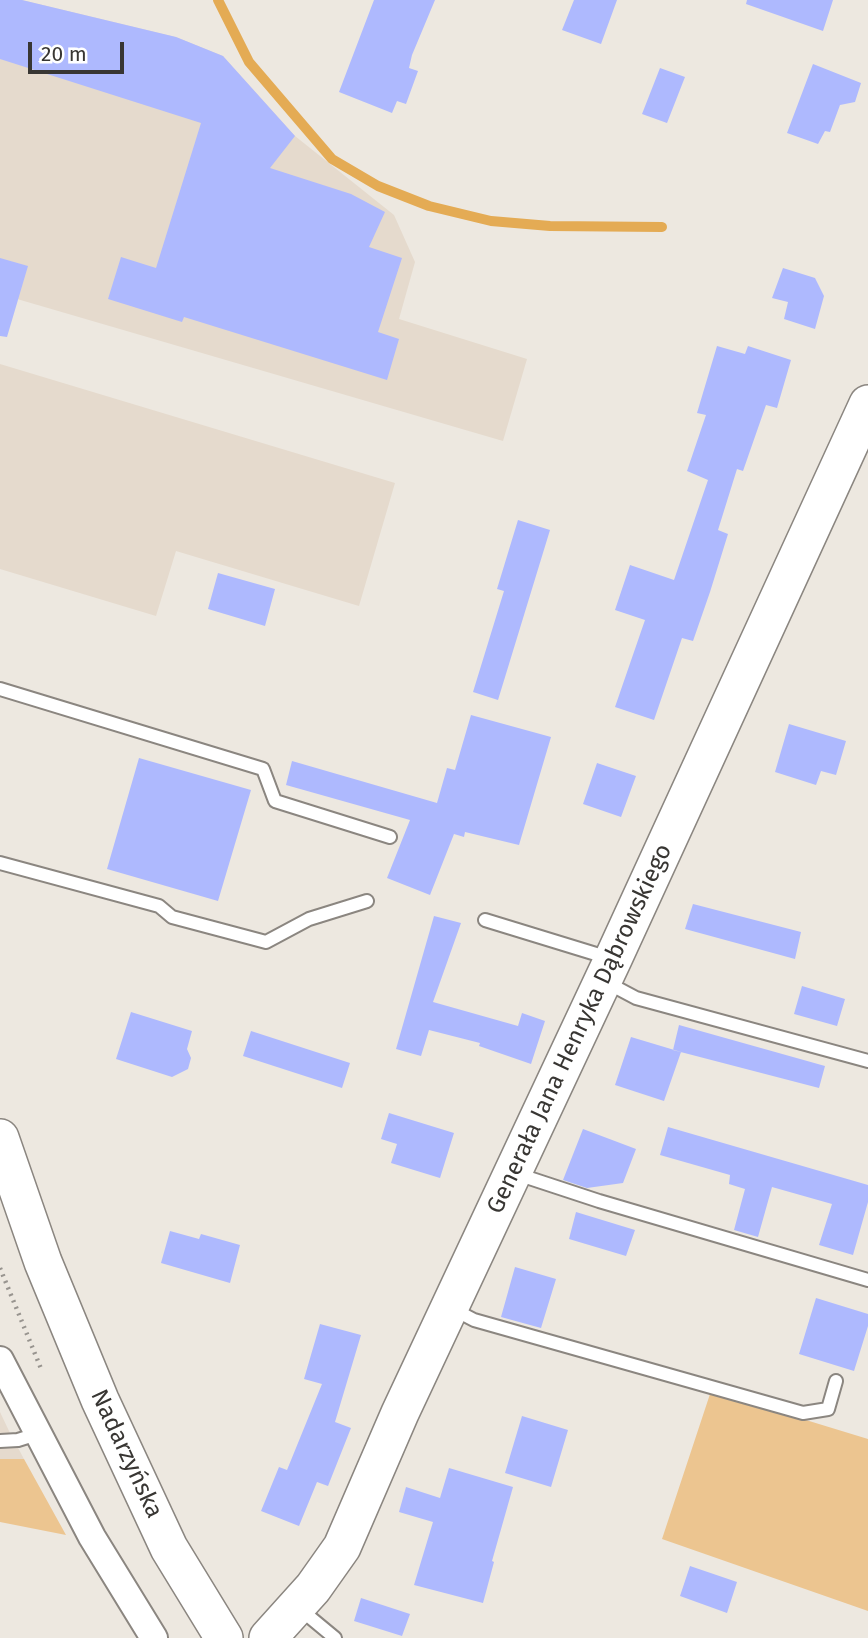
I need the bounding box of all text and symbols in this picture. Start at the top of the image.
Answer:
scale bar [32,28,128,72]
text: 20 m [41,41,87,67]
street label: Generała Jana Henryka Dąbrowskiego [481,840,679,1218]
street label: Nadarzyńska [84,1385,168,1523]

